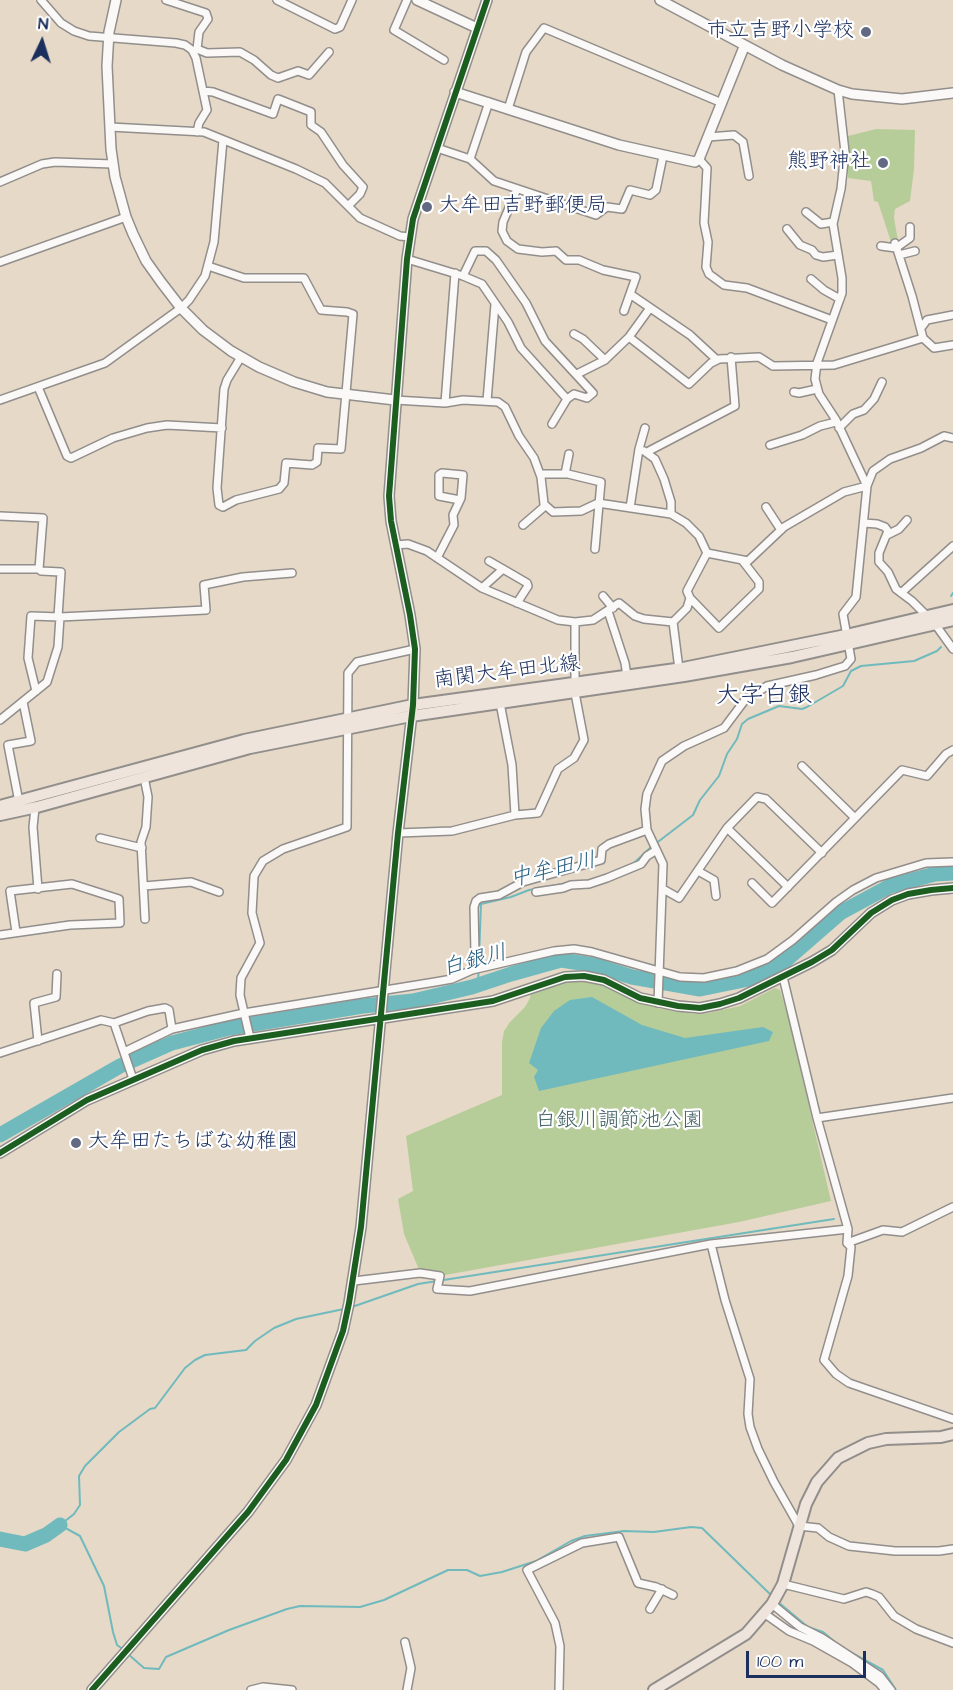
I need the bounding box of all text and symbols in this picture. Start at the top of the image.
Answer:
north arrow [12,12,72,72]
text: N [37,13,49,35]
place label: 市立吉野小学校 [707,19,854,45]
marker: 市立吉野小学校 [859,25,873,39]
place label: 熊野神社 [787,150,871,176]
marker: 熊野神社 [876,156,890,170]
place label: 大牟田吉野郵便局 [439,194,607,220]
marker: 大牟田吉野郵便局 [420,200,434,214]
street label: 南関大牟田北線 [433,652,581,694]
district label: 大字白銀 [716,683,812,711]
water label: 中牟田川 [507,848,599,894]
water label: 白銀川 [440,941,510,983]
park label: 白銀川調節池公園 [535,1109,703,1135]
place label: 大牟田たちばな幼稚園 [88,1130,298,1156]
marker: 大牟田たちばな幼稚園 [69,1136,83,1150]
scale bar [749,1639,869,1677]
text: 100 m [757,1649,803,1674]

